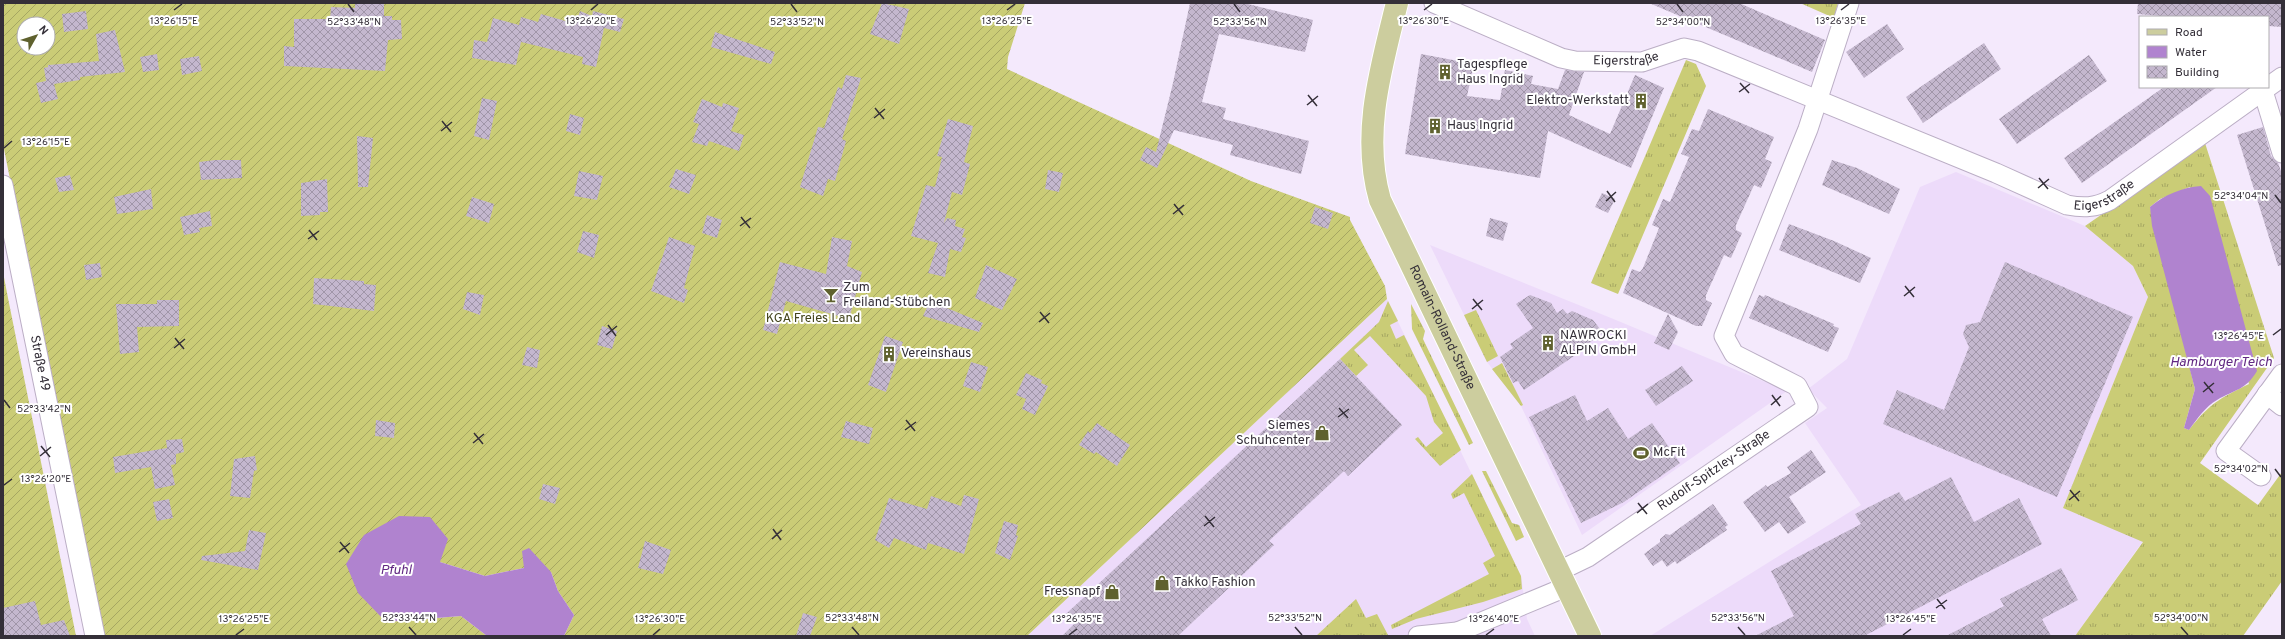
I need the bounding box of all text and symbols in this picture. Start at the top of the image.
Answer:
text: 13°26'15"E [150,15,198,28]
text: 13°26'20"E [566,15,616,28]
text: 13°26'25"E [982,15,1032,28]
text: 13°26'30"E [1399,15,1449,28]
text: 13°26'35"E [1816,15,1866,28]
north arrow [16,16,56,56]
text: 52°33'48"N [327,16,381,29]
text: 52°33'52"N [770,16,824,29]
text: 52°33'56"N [1213,16,1267,29]
text: 52°34'00"N [1656,16,1710,29]
legend [2139,16,2269,88]
text: N [35,23,51,38]
text: Road [2175,25,2203,41]
text: Water [2175,45,2207,61]
street label: Eigerstraße [1593,49,1661,70]
place label: Tagespflege Haus Ingrid [1457,57,1527,88]
building icon: Tagespflege Haus Ingrid [1436,63,1454,81]
text: Building [2175,65,2219,81]
building icon: Elektro-Werkstatt [1632,92,1650,110]
place label: Elektro-Werkstatt [1526,93,1629,109]
building icon: Haus Ingrid [1426,117,1444,135]
place label: Haus Ingrid [1447,118,1513,134]
text: 13°26'15"E [22,136,70,149]
street label: Eigerstraße [2073,177,2138,215]
text: 52°34'04"N [2214,190,2268,203]
street label: Romain-Rolland-Straße [1405,263,1478,393]
place label: Zum Freiland-Stübchen [843,280,950,311]
bar icon: Zum Freiland-Stübchen [822,286,840,304]
park label: KGA Freies Land [766,311,860,327]
place label: NAWROCKI ALPIN GmbH [1560,328,1636,359]
text: 13°26'45"E [2214,330,2264,343]
street label: Straße 49 [26,334,53,393]
building icon: NAWROCKI ALPIN GmbH [1539,334,1557,352]
building icon: Vereinshaus [880,345,898,363]
place label: Vereinshaus [901,346,971,362]
water label: Hamburger Teich [2170,354,2273,371]
text: 52°33'42"N [17,403,71,416]
place label: Siemes Schuhcenter [1236,418,1310,449]
shop icon: Siemes Schuhcenter [1313,424,1331,442]
street label: Rudolf-Spitzley-Straße [1655,427,1774,515]
sports icon: McFit [1632,444,1650,462]
place label: McFit [1653,445,1686,461]
text: 52°34'02"N [2214,463,2268,476]
text: 13°26'20"E [21,473,71,486]
water label: Pfuhl [380,562,413,579]
shop icon: Takko Fashion [1153,574,1171,592]
place label: Takko Fashion [1174,575,1256,591]
shop icon: Fressnapf [1103,583,1121,601]
place label: Fressnapf [1044,584,1101,600]
text: 52°33'44"N [382,612,436,625]
text: 52°33'48"N [825,612,879,625]
text: 52°33'52"N [1268,612,1322,625]
text: 52°33'56"N [1711,612,1765,625]
text: 52°34'00"N [2154,612,2208,625]
text: 13°26'25"E [219,613,269,626]
text: 13°26'30"E [635,613,685,626]
text: 13°26'35"E [1052,613,1102,626]
text: 13°26'40"E [1469,613,1519,626]
text: 13°26'45"E [1886,613,1936,626]

